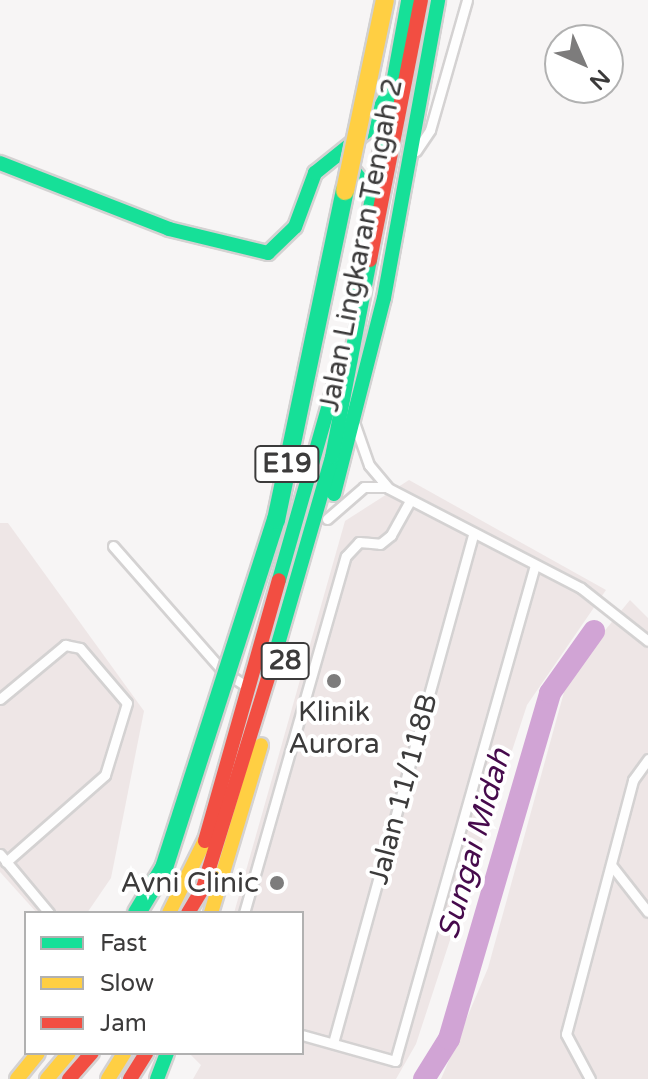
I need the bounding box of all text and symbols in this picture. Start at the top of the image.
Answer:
north arrow [544,24,624,104]
text: N [584,64,615,95]
street label: Jalan Lingkaran Tengah 2 [312,76,410,414]
road number: E19 [253,442,321,486]
road number: 28 [259,639,311,683]
marker: Klinik Aurora [323,670,345,692]
street label: Jalan 11/118B [361,690,445,888]
place label: Klinik Aurora [288,695,380,761]
water label: Sungai Midah [431,745,519,943]
place label: Avni Clinic [121,866,259,900]
marker: Avni Clinic [266,872,288,894]
legend [24,911,304,1055]
text: Fast [100,929,147,958]
text: Slow [100,969,154,998]
text: Jam [100,1009,147,1038]

